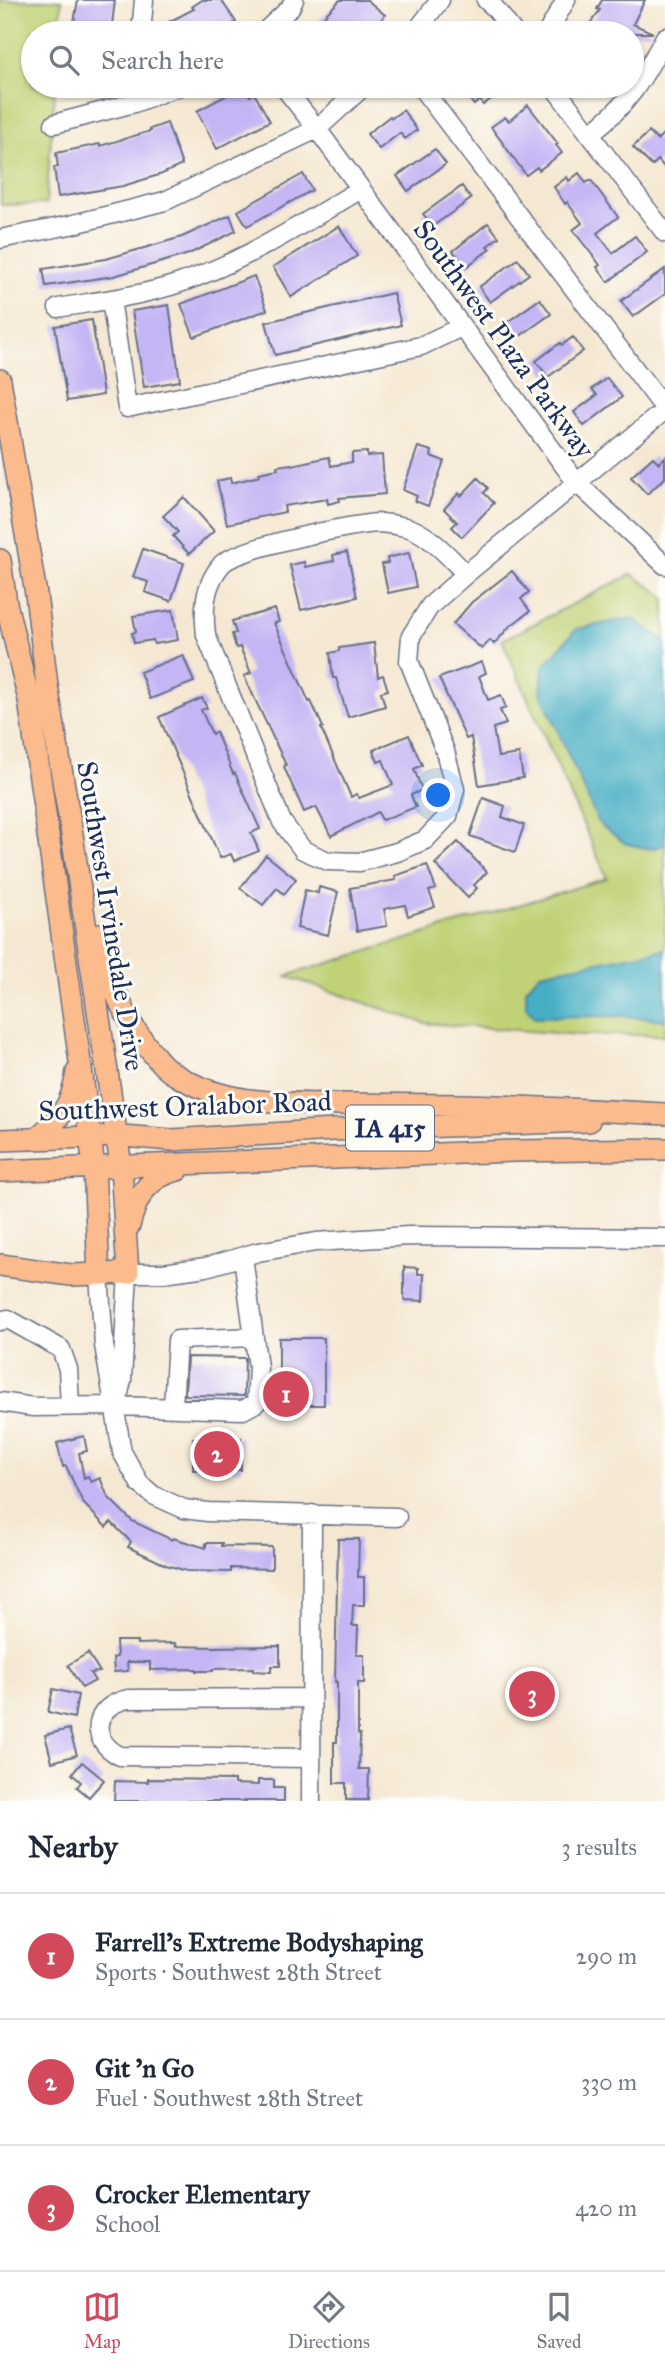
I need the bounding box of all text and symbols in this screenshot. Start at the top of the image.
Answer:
search box [21,21,644,98]
icon: search [45,41,83,79]
text: Search here [101,44,224,76]
street label: Southwest Plaza Parkway [406,213,603,466]
street label: Southwest Irvinedale Drive [69,759,153,1073]
your location [421,778,455,812]
street label: Southwest Oralabor Road [38,1083,332,1129]
road number: IA 415 [346,1106,434,1150]
pin: 1 [263,1368,309,1420]
pin: 2 [194,1428,240,1480]
pin: 3 [509,1668,555,1720]
text: Nearby [28,1829,118,1865]
text: 3 results [561,1833,637,1861]
text: Farrell's Extreme Bodyshaping [95,1926,423,1958]
text: 1 [46,1942,56,1970]
text: 290 m [576,1942,637,1970]
text: Sports · Southwest 28th Street [95,1958,382,1986]
text: Git 'n Go [95,2052,194,2084]
text: 2 [45,2068,57,2096]
text: 330 m [581,2068,637,2096]
text: Fuel · Southwest 28th Street [95,2084,363,2112]
text: Crocker Elementary [95,2178,310,2210]
text: 3 [46,2194,56,2222]
text: 420 m [575,2194,637,2222]
text: School [95,2210,160,2238]
tab: Map [83,2288,121,2353]
tab: Directions [288,2288,370,2353]
tab: Saved [537,2288,582,2353]

